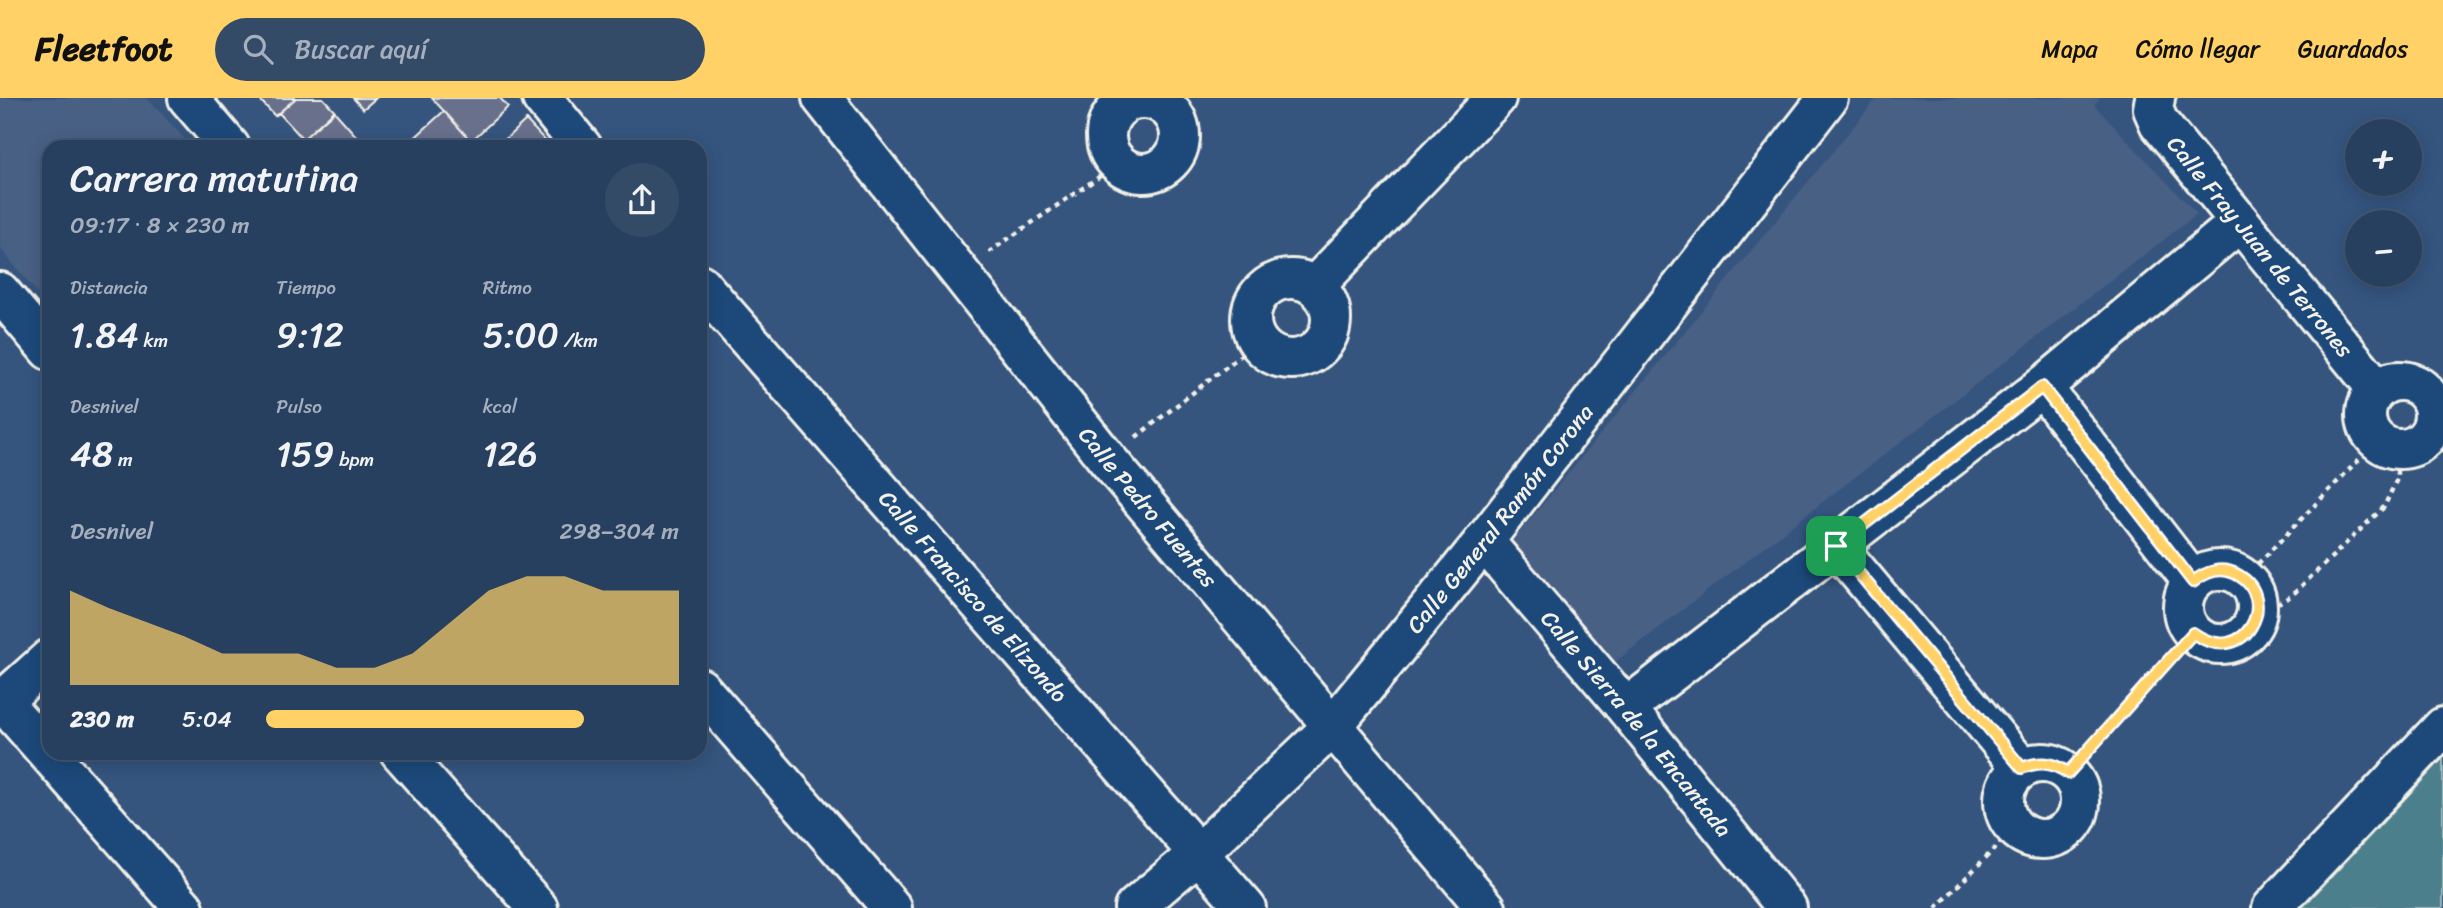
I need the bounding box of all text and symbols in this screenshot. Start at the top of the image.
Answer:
search box [215,18,705,81]
text: Fleetfoot [35,20,173,78]
text: Buscar aquí [295,26,427,72]
text: Mapa [2041,28,2098,70]
text: Cómo llegar [2136,28,2260,70]
text: Guardados [2298,28,2408,70]
icon: search [239,30,277,68]
map controls [2345,119,2422,287]
button: + [2345,119,2422,196]
street label: Calle Fray Juan de Terrones [2156,126,2364,367]
text: Carrera matutina [70,145,359,212]
button: share [605,163,679,237]
text: 09:17 · 8 × 230 m [70,205,249,246]
button: − [2345,210,2422,287]
text: Distancia [70,271,148,304]
text: Tiempo [276,271,336,304]
text: Ritmo [483,271,532,304]
text: 1.84 [70,304,139,366]
text: 9:12 [276,304,344,366]
text: 5:00 [483,304,559,366]
text: km [139,324,168,357]
text: /km [559,324,598,357]
text: Desnivel [70,390,139,423]
text: Pulso [276,390,322,423]
text: kcal [483,390,517,423]
street label: Calle General Ramón Corona [1395,394,1605,643]
street label: Calle Pedro Fuentes [1068,417,1228,597]
text: 48 [70,423,113,485]
text: 159 [276,423,334,485]
text: 126 [483,423,538,485]
text: m [113,443,133,476]
text: bpm [334,443,374,476]
street label: Calle Francisco de Elizondo [868,480,1078,712]
text: Desnivel [70,511,153,552]
text: 298–304 m [560,511,679,552]
pin [1806,516,1866,576]
icon: arrive [1817,527,1855,565]
street label: Calle Sierra de la Encantada [1530,600,1743,847]
text: 230 m [70,699,134,740]
text: 5:04 [182,699,232,740]

